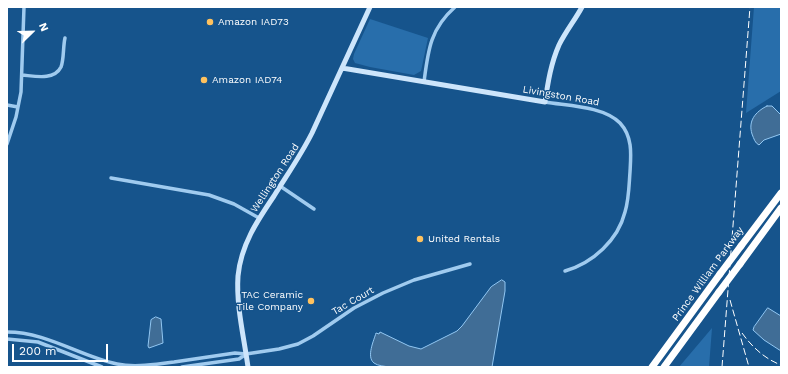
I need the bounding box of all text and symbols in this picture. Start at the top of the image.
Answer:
north arrow [12,12,52,52]
place label: Amazon IAD73 [218,16,289,28]
marker: Amazon IAD73 [205,17,215,27]
text: N [36,21,51,33]
place label: Amazon IAD74 [212,74,282,86]
marker: Amazon IAD74 [199,75,209,85]
street label: Livingston Road [522,83,600,109]
street label: Wellington Road [248,141,302,215]
street label: Prince William Parkway [670,224,746,324]
place label: United Rentals [428,233,500,245]
marker: United Rentals [415,234,425,244]
street label: Tac Court [330,284,376,318]
place label: TAC Ceramic Tile Company [237,289,303,312]
marker: TAC Ceramic Tile Company [306,296,316,306]
scale bar [14,336,110,362]
text: 200 m [19,344,56,358]

